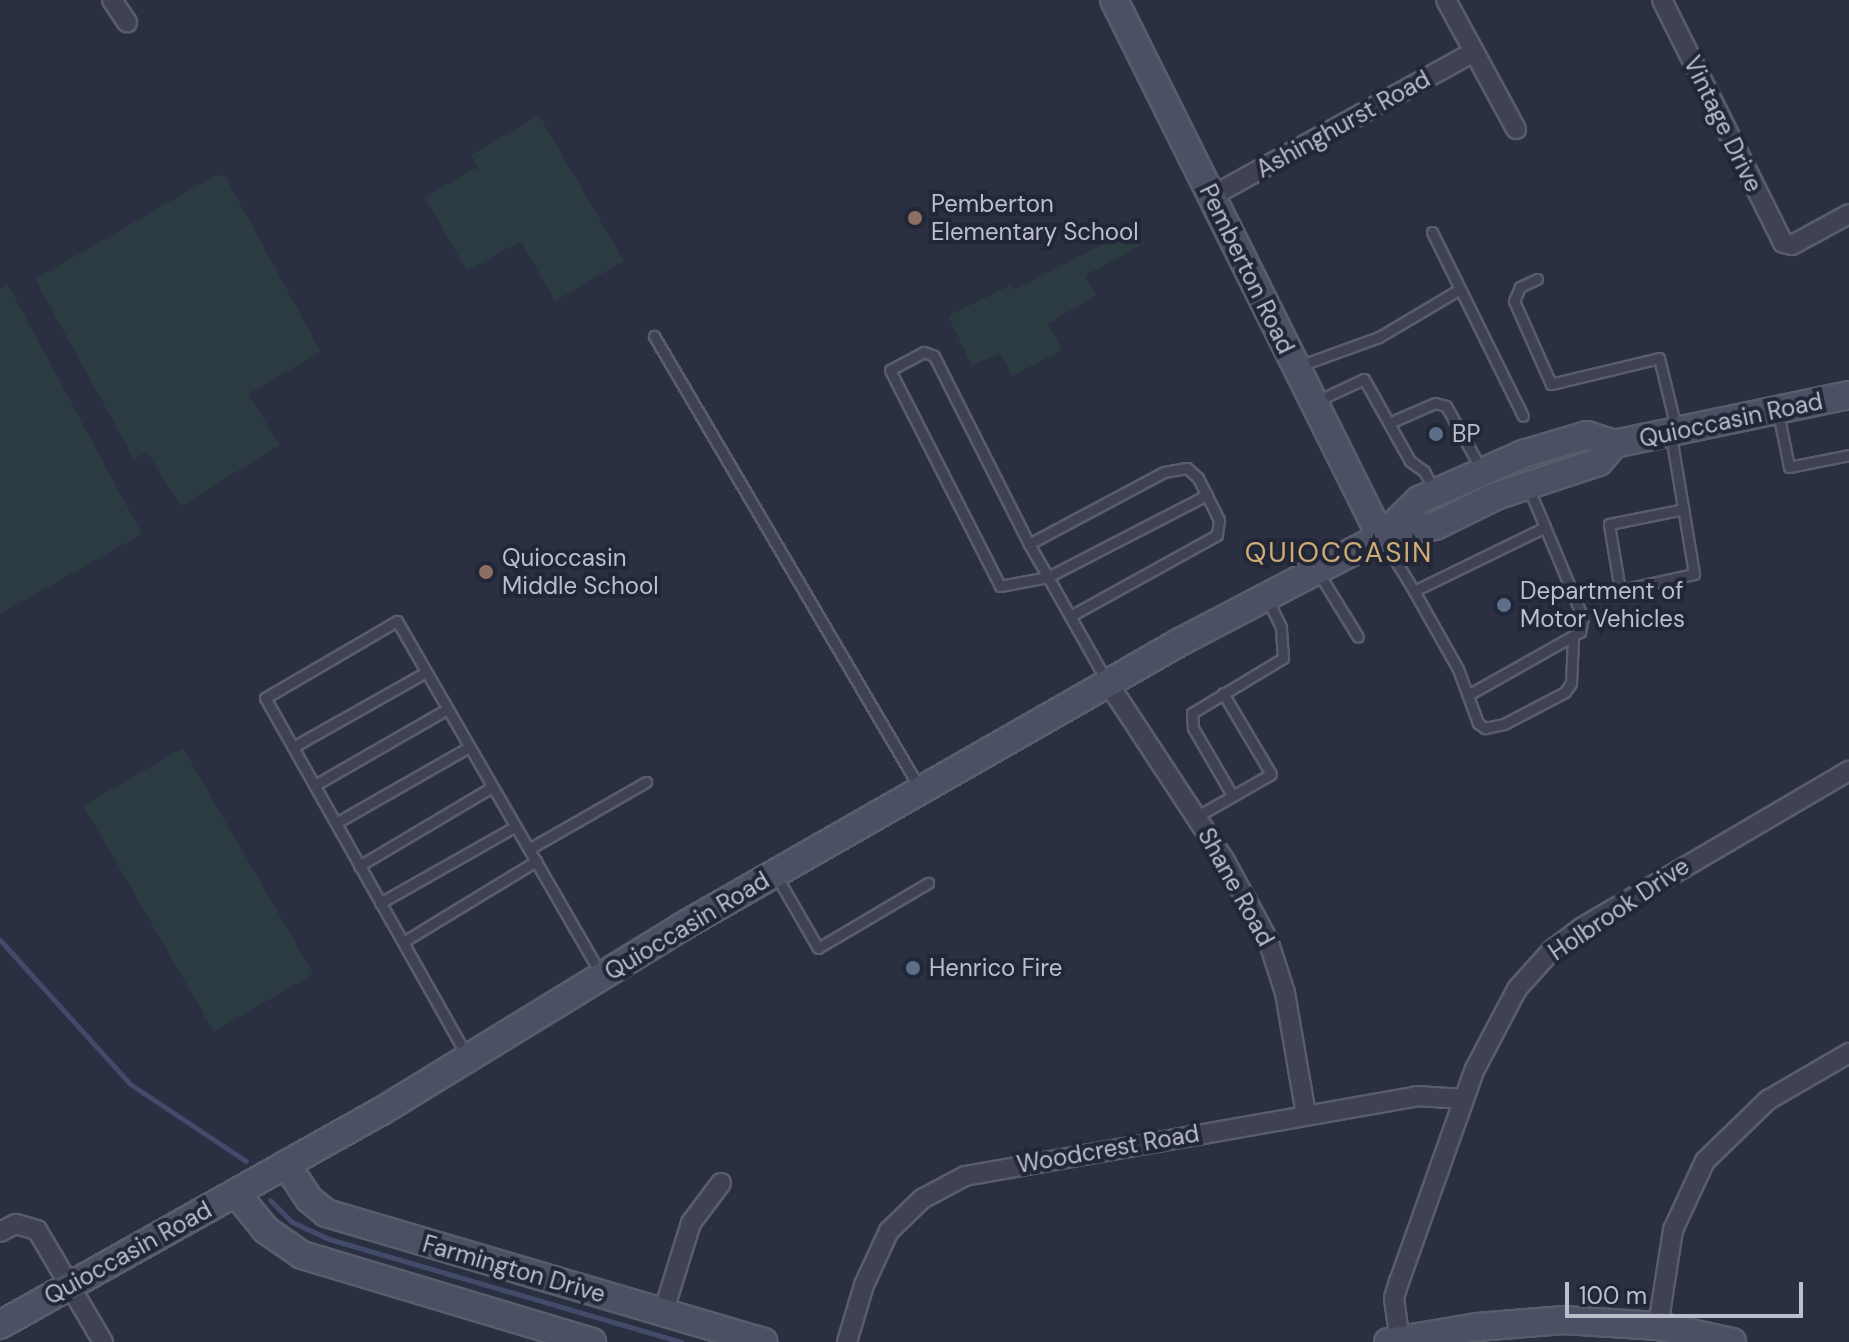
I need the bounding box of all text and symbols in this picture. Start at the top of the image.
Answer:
street label: Vintage Drive [1678,51,1768,197]
street label: Ashinghurst Road [1251,64,1435,184]
street label: Pemberton Road [1193,179,1301,359]
place label: Pemberton Elementary School [931,190,1139,246]
marker: Pemberton Elementary School [906,209,924,227]
street label: Quioccasin Road [1637,387,1825,453]
place label: BP [1452,420,1480,448]
marker: BP [1427,425,1445,443]
district label: QUIOCCASIN [1245,536,1433,570]
place label: Quioccasin Middle School [502,544,659,600]
marker: Quioccasin Middle School [477,563,495,581]
place label: Department of Motor Vehicles [1520,577,1685,633]
marker: Department of Motor Vehicles [1495,596,1513,614]
street label: Shane Road [1192,823,1280,951]
street label: Holbrook Drive [1543,851,1695,967]
street label: Quioccasin Road [600,866,774,986]
place label: Henrico Fire [929,954,1062,982]
marker: Henrico Fire [904,959,922,977]
street label: Woodcrest Road [1015,1119,1201,1179]
street label: Quioccasin Road [39,1195,217,1311]
street label: Farmington Drive [419,1229,609,1309]
scale bar [1569,1266,1807,1316]
text: 100 m [1579,1280,1647,1311]

